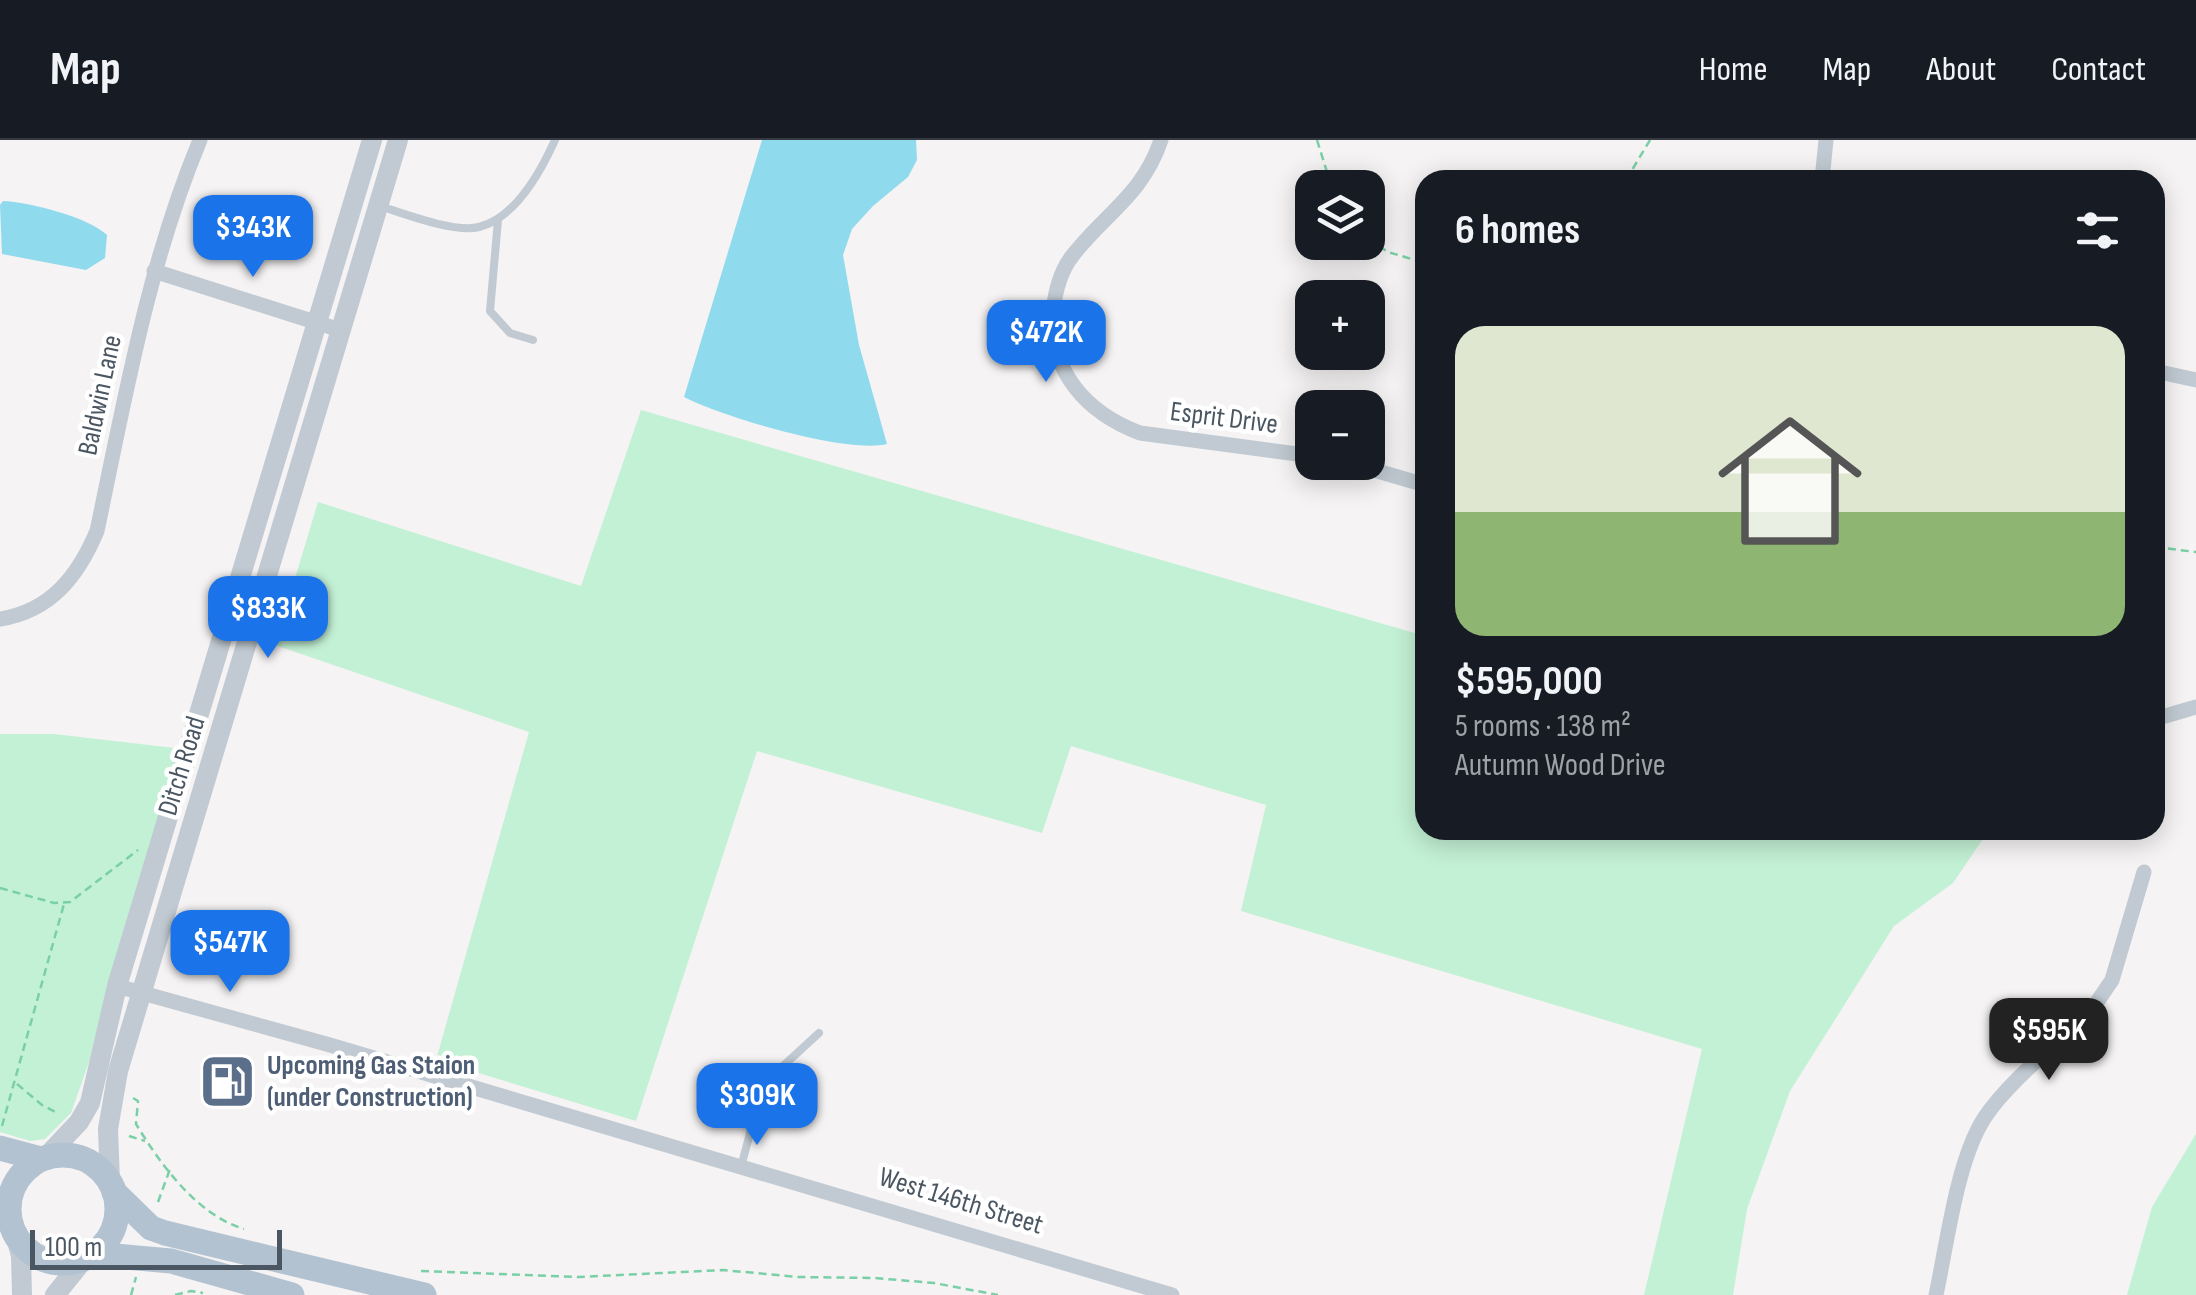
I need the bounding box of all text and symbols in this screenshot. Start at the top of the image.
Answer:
text: Map [50,41,121,98]
text: Home [1699,48,1768,91]
text: Map [1823,48,1871,91]
text: About [1926,48,1996,91]
text: Contact [2051,48,2146,91]
map controls [1295,170,1385,480]
button: layers [1295,170,1385,260]
pin: $343K [183,195,323,280]
icon: filters [2070,203,2125,258]
text: 6 homes [1455,205,1580,256]
text: $343K [215,208,291,247]
button: + [1295,280,1385,370]
pin: $472K [976,300,1116,385]
text: $472K [1009,313,1083,352]
street label: Baldwin Lane [71,332,129,458]
button: − [1295,390,1385,480]
icon: home [1700,391,1880,571]
street label: Esprit Drive [1168,395,1280,441]
pin: $833K [198,576,338,661]
text: $833K [230,589,306,628]
text: $595,000 [1455,656,1603,707]
text: 5 rooms · 138 m² [1455,707,1631,746]
street label: Ditch Road [151,713,213,819]
text: Autumn Wood Drive [1455,746,1666,785]
pin: $547K [160,910,300,995]
text: $547K [193,923,267,962]
pin: $595K [1979,998,2119,1083]
text: $595K [2011,1011,2087,1050]
place label: Upcoming Gas Staion (under Construction) [267,1049,475,1114]
fuel station icon: Upcoming Gas Staion (under Construction) [198,1051,258,1111]
pin: $309K [687,1063,827,1148]
text: $309K [719,1076,795,1115]
street label: West 146th Street [875,1160,1047,1242]
scale bar [30,1225,282,1270]
text: 100 m [45,1231,102,1264]

